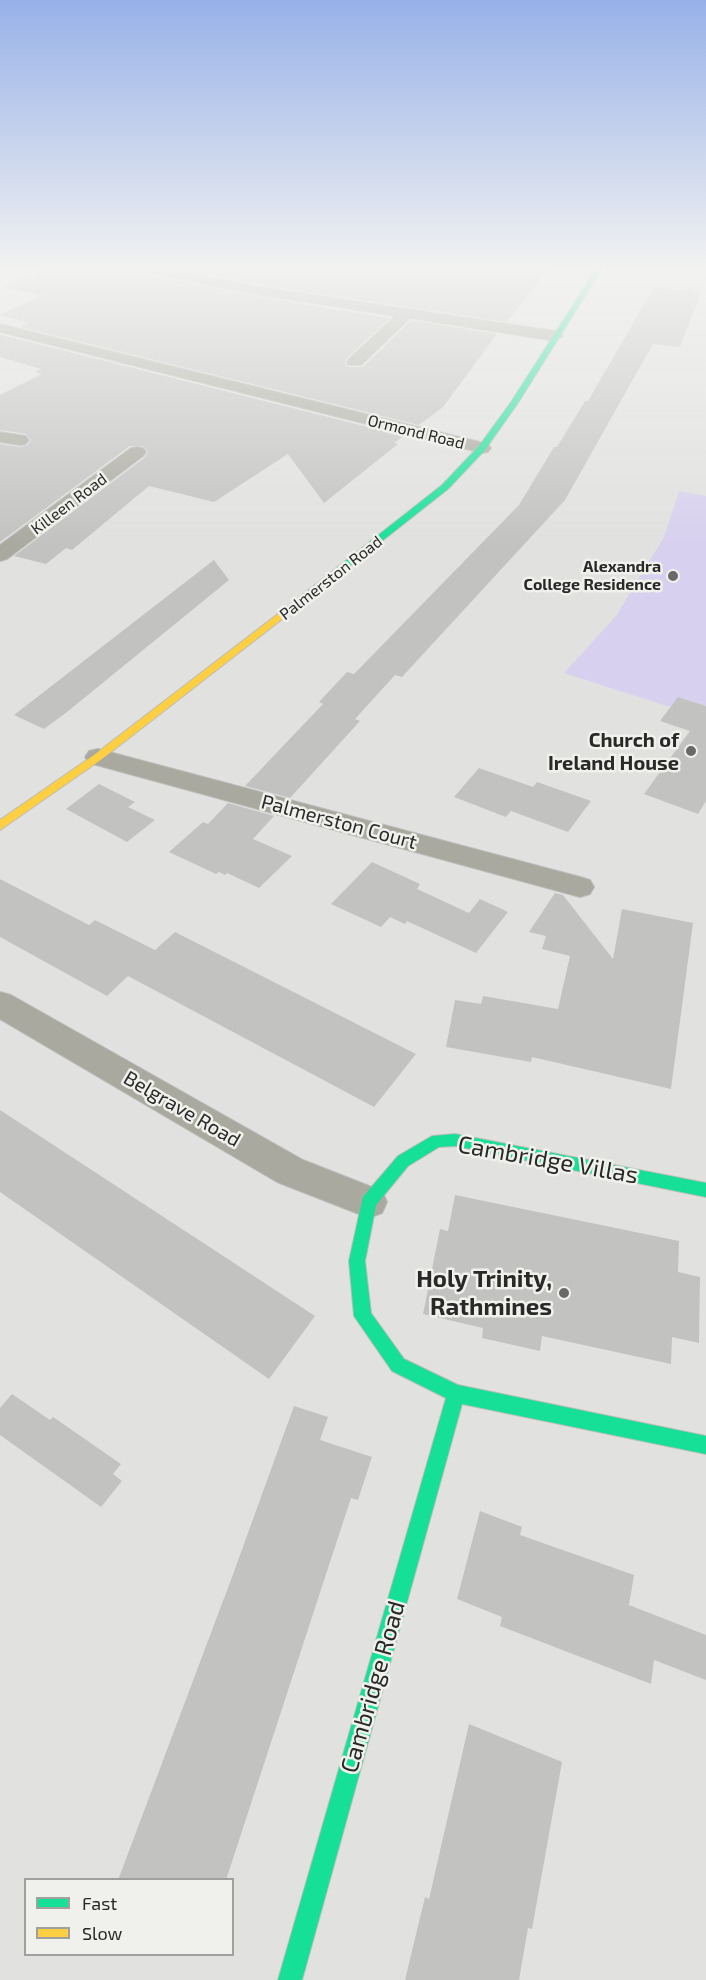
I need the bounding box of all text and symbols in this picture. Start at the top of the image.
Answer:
street label: Ormond Road [366,411,466,453]
street label: Killeen Road [27,469,111,539]
street label: Palmerston Road [276,532,386,624]
place label: Alexandra College Residence [523,557,661,595]
marker: Alexandra College Residence [666,569,680,583]
place label: Church of Ireland House [548,728,679,775]
marker: Church of Ireland House [684,744,698,758]
street label: Palmerston Court [259,790,419,854]
street label: Belgrave Road [119,1066,245,1152]
street label: Cambridge Villas [456,1130,640,1190]
place label: Holy Trinity, Rathmines [416,1265,552,1321]
marker: Holy Trinity, Rathmines [557,1286,571,1300]
street label: Cambridge Road [335,1598,411,1776]
legend [24,1878,234,1956]
text: Fast [82,1892,117,1914]
text: Slow [82,1922,122,1944]

